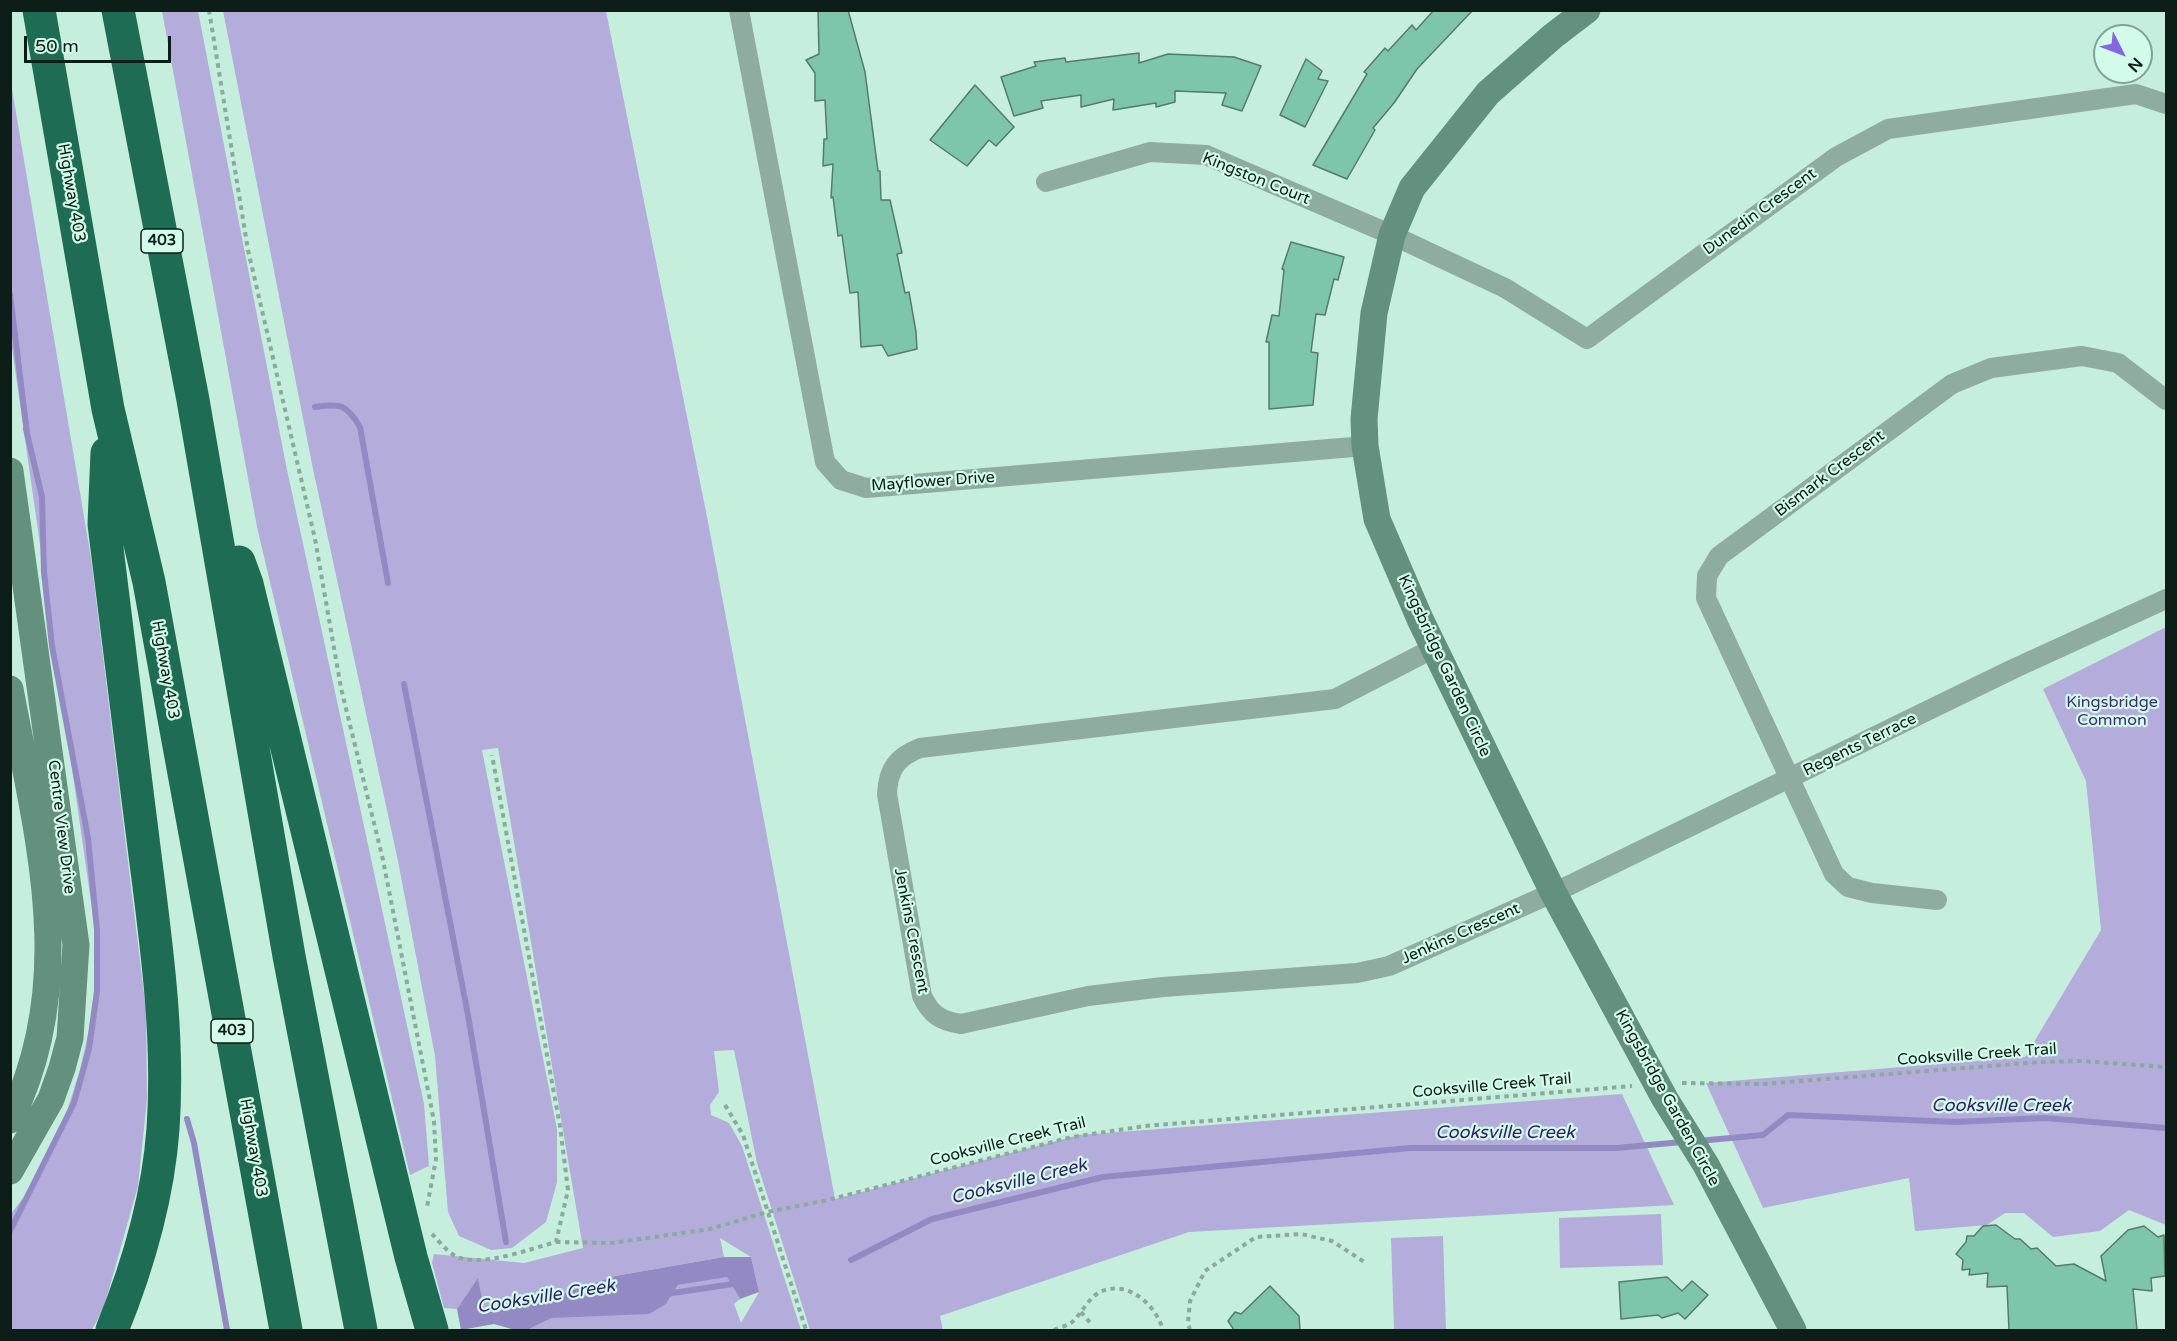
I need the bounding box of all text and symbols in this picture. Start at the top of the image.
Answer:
scale bar [27,24,174,62]
north arrow [2093,24,2153,84]
text: 50 m [35,35,79,57]
text: N [2123,53,2147,76]
street label: Highway 403 [53,142,89,244]
street label: Kingston Court [1199,149,1313,209]
street label: Dunedin Crescent [1700,164,1820,260]
road number: 403 [141,229,183,253]
street label: Bismark Crescent [1771,427,1889,521]
street label: Mayflower Drive [870,468,996,496]
street label: Kingsbridge Garden Circle [1393,572,1495,760]
street label: Highway 403 [147,619,183,721]
park label: Kingsbridge Common [2066,693,2158,731]
street label: Regents Terrace [1800,709,1920,781]
street label: Centre View Drive [43,759,79,895]
street label: Jenkins Crescent [889,867,933,995]
street label: Jenkins Crescent [1399,899,1523,969]
street label: Kingsbridge Garden Circle [1610,1007,1724,1189]
road number: 403 [211,1019,253,1043]
street label: Cooksville Creek Trail [1897,1040,2057,1070]
street label: Cooksville Creek Trail [1411,1069,1573,1103]
water label: Cooksville Creek [1931,1095,2071,1117]
street label: Highway 403 [235,1097,271,1199]
street label: Cooksville Creek Trail [928,1113,1088,1171]
water label: Cooksville Creek [1435,1122,1575,1144]
water label: Cooksville Creek [949,1155,1089,1209]
water label: Cooksville Creek [475,1275,617,1319]

